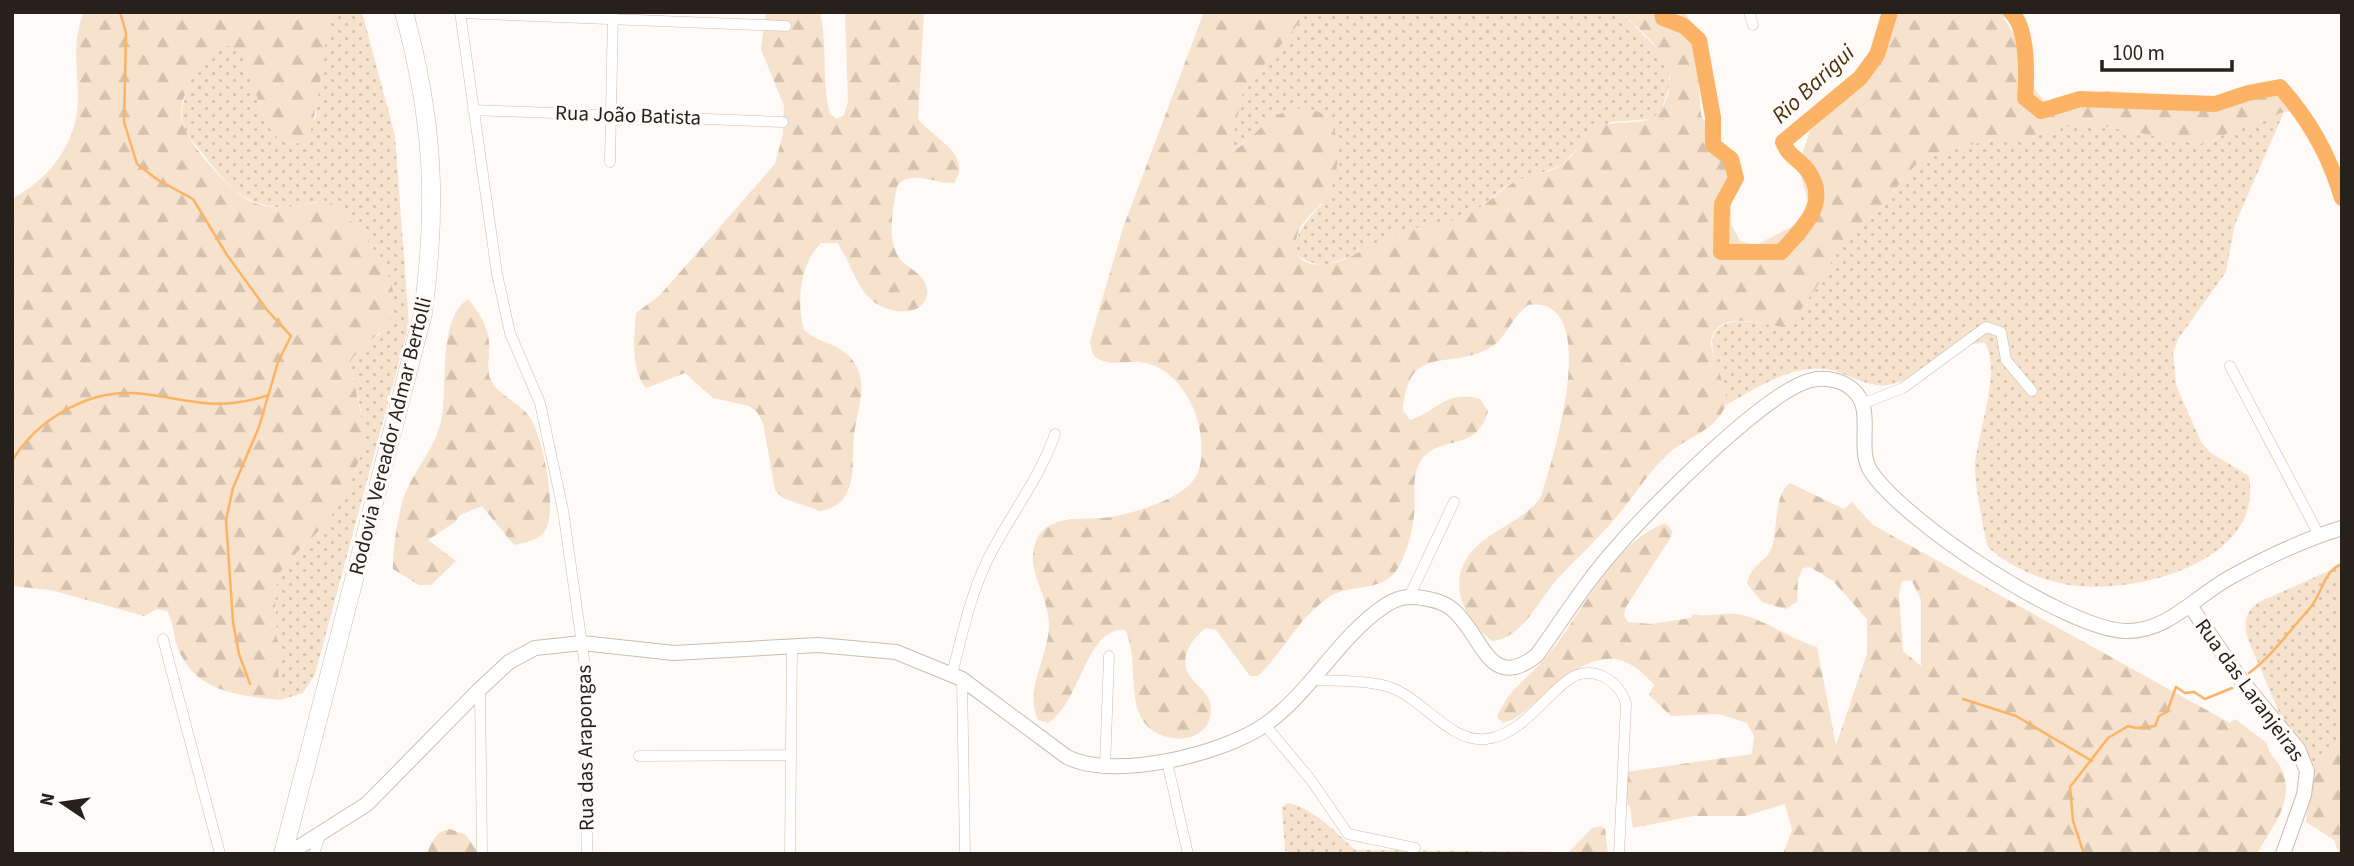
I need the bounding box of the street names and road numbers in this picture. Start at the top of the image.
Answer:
street label: Rua João Batista [555,97,701,133]
street label: Rodovia Vereador Admar Bertolli [341,294,439,578]
street label: Rua das Laranjeiras [2188,612,2312,768]
street label: Rua das Arapongas [569,664,601,831]

